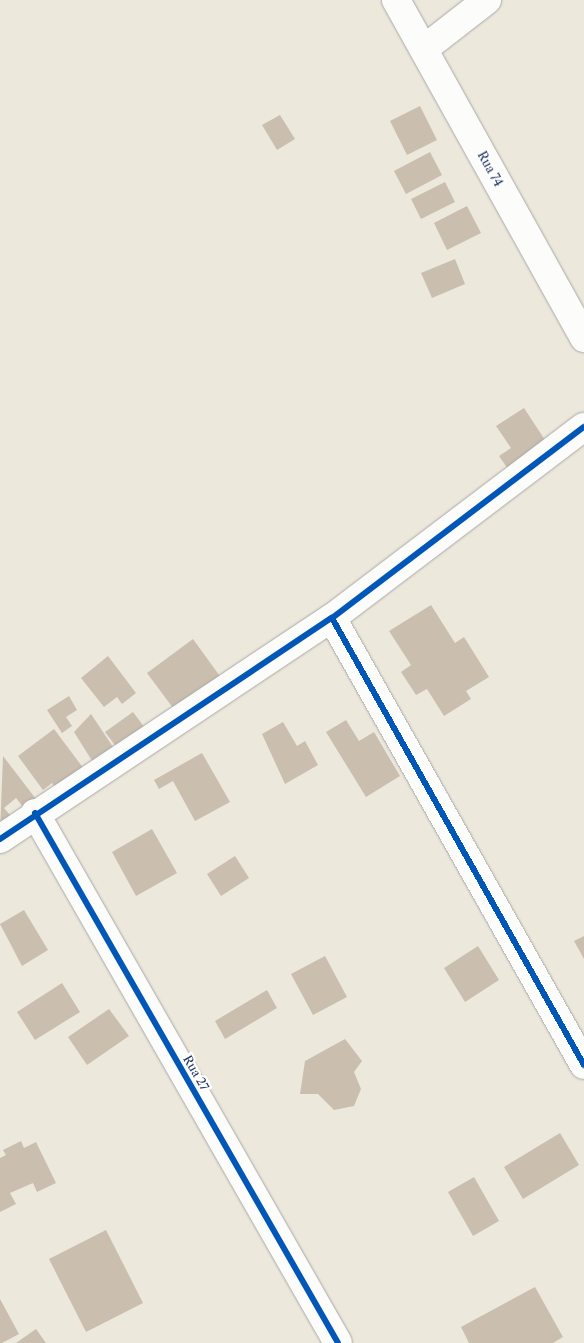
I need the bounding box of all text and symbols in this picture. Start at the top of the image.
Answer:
street label: Rua 74 [474,149,506,189]
street label: Rua 27 [180,1053,212,1093]

